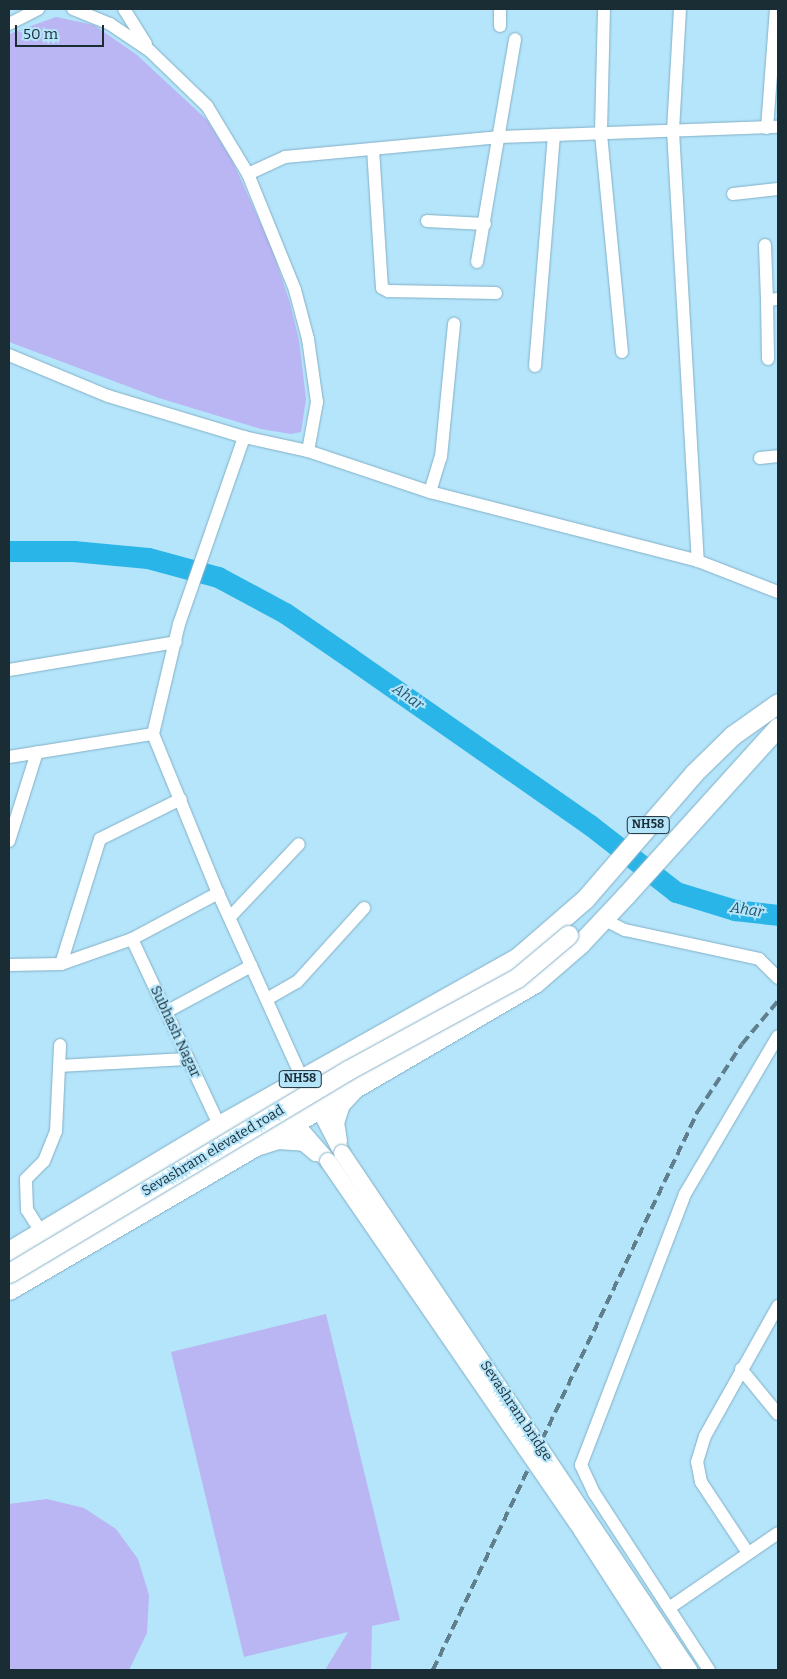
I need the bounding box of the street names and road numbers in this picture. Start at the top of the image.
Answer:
road number: NH58 [627,816,669,834]
street label: Subhash Nagar [146,983,204,1081]
road number: NH58 [279,1070,321,1088]
street label: Sevashram elevated road [139,1102,287,1200]
street label: Sevashram bridge [476,1358,556,1464]

